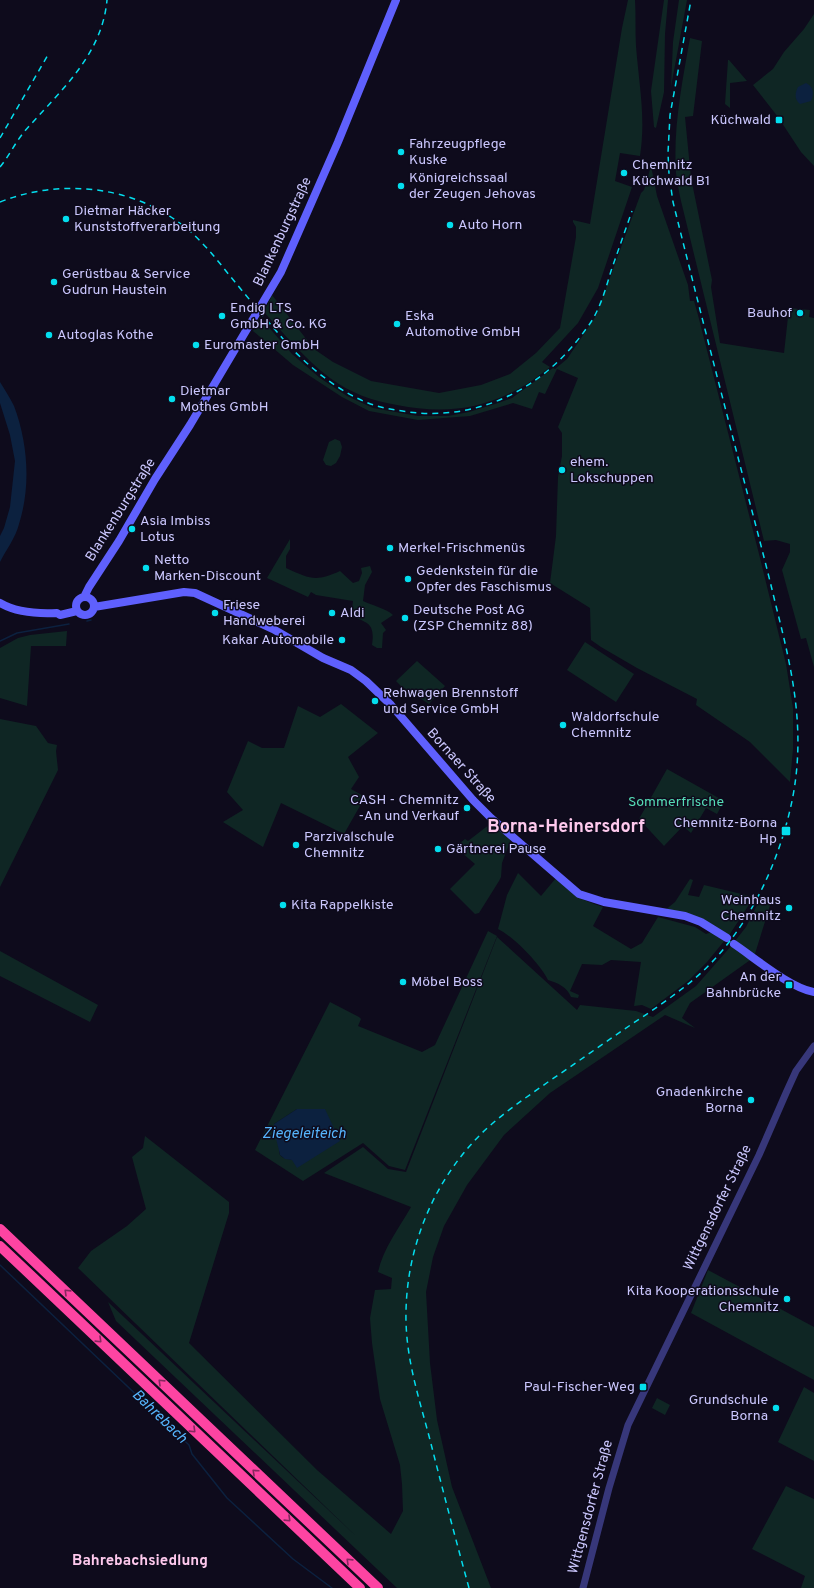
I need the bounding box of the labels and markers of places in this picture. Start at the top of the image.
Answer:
place label: Küchwald [710,112,771,129]
marker: Küchwald [774,115,784,125]
place label: Fahrzeugpflege Kuske [409,136,506,169]
marker: Fahrzeugpflege Kuske [396,147,406,157]
place label: Chemnitz Küchwald B1 [632,157,710,190]
marker: Chemnitz Küchwald B1 [619,168,629,178]
place label: Königreichssaal der Zeugen Jehovas [409,170,536,203]
marker: Königreichssaal der Zeugen Jehovas [396,181,406,191]
place label: Dietmar Häcker Kunststoffverarbeitung [74,203,220,236]
marker: Dietmar Häcker Kunststoffverarbeitung [61,214,71,224]
place label: Auto Horn [458,217,522,234]
marker: Auto Horn [445,220,455,230]
place label: Gerüstbau & Service Gudrun Haustein [62,266,190,299]
marker: Gerüstbau & Service Gudrun Haustein [49,277,59,287]
place label: Endig LTS GmbH & Co. KG [230,300,327,333]
place label: Bauhof [747,305,792,322]
place label: Eska Automotive GmbH [405,308,521,341]
marker: Bauhof [795,308,805,318]
marker: Endig LTS GmbH & Co. KG [217,311,227,321]
marker: Eska Automotive GmbH [392,319,402,329]
place label: Autoglas Kothe [57,327,153,344]
marker: Autoglas Kothe [44,330,54,340]
place label: Euromaster GmbH [204,337,320,354]
marker: Euromaster GmbH [191,340,201,350]
place label: Dietmar Mothes GmbH [180,383,268,416]
marker: Dietmar Mothes GmbH [167,394,177,404]
place label: ehem. Lokschuppen [570,454,654,487]
marker: ehem. Lokschuppen [557,465,567,475]
place label: Asia Imbiss Lotus [140,513,211,546]
marker: Asia Imbiss Lotus [127,524,137,534]
place label: Merkel-Frischmenüs [398,540,525,557]
marker: Merkel-Frischmenüs [385,543,395,553]
place label: Netto Marken-Discount [154,552,261,585]
marker: Netto Marken-Discount [141,563,151,573]
place label: Gedenkstein für die Opfer des Faschismus [416,563,552,596]
marker: Gedenkstein für die Opfer des Faschismus [403,574,413,584]
place label: Friese Handweberei [223,597,305,630]
place label: Deutsche Post AG (ZSP Chemnitz 88) [413,602,533,635]
place label: Aldi [340,605,365,622]
marker: Friese Handweberei [210,608,220,618]
marker: Aldi [327,608,337,618]
marker: Deutsche Post AG (ZSP Chemnitz 88) [400,613,410,623]
place label: Kakar Automobile [222,632,334,649]
marker: Kakar Automobile [337,635,347,645]
place label: Rehwagen Brennstoff und Service GmbH [383,685,519,718]
marker: Rehwagen Brennstoff und Service GmbH [370,696,380,706]
place label: Waldorfschule Chemnitz [571,709,659,742]
marker: Waldorfschule Chemnitz [558,720,568,730]
place label: CASH - Chemnitz -An und Verkauf [350,792,459,825]
marker: CASH - Chemnitz -An und Verkauf [462,803,472,813]
place label: Chemnitz-Borna Hp [673,815,777,848]
marker: Chemnitz-Borna Hp [780,825,792,837]
place label: Parzivalschule Chemnitz [304,829,394,862]
marker: Parzivalschule Chemnitz [291,840,301,850]
place label: Gärtnerei Pause [446,841,546,858]
marker: Gärtnerei Pause [433,844,443,854]
place label: Weinhaus Chemnitz [720,892,781,925]
place label: Kita Rappelkiste [291,897,394,914]
marker: Kita Rappelkiste [278,900,288,910]
marker: Weinhaus Chemnitz [784,903,794,913]
place label: An der Bahnbrücke [706,969,782,1002]
place label: Möbel Boss [411,974,483,991]
marker: Möbel Boss [398,977,408,987]
marker: An der Bahnbrücke [784,980,794,990]
place label: Gnadenkirche Borna [656,1084,743,1117]
marker: Gnadenkirche Borna [746,1095,756,1105]
place label: Kita Kooperationsschule Chemnitz [626,1283,779,1316]
marker: Kita Kooperationsschule Chemnitz [782,1294,792,1304]
place label: Paul-Fischer-Weg [524,1379,635,1396]
marker: Paul-Fischer-Weg [638,1382,648,1392]
place label: Grundschule Borna [689,1392,768,1425]
marker: Grundschule Borna [771,1403,781,1413]

